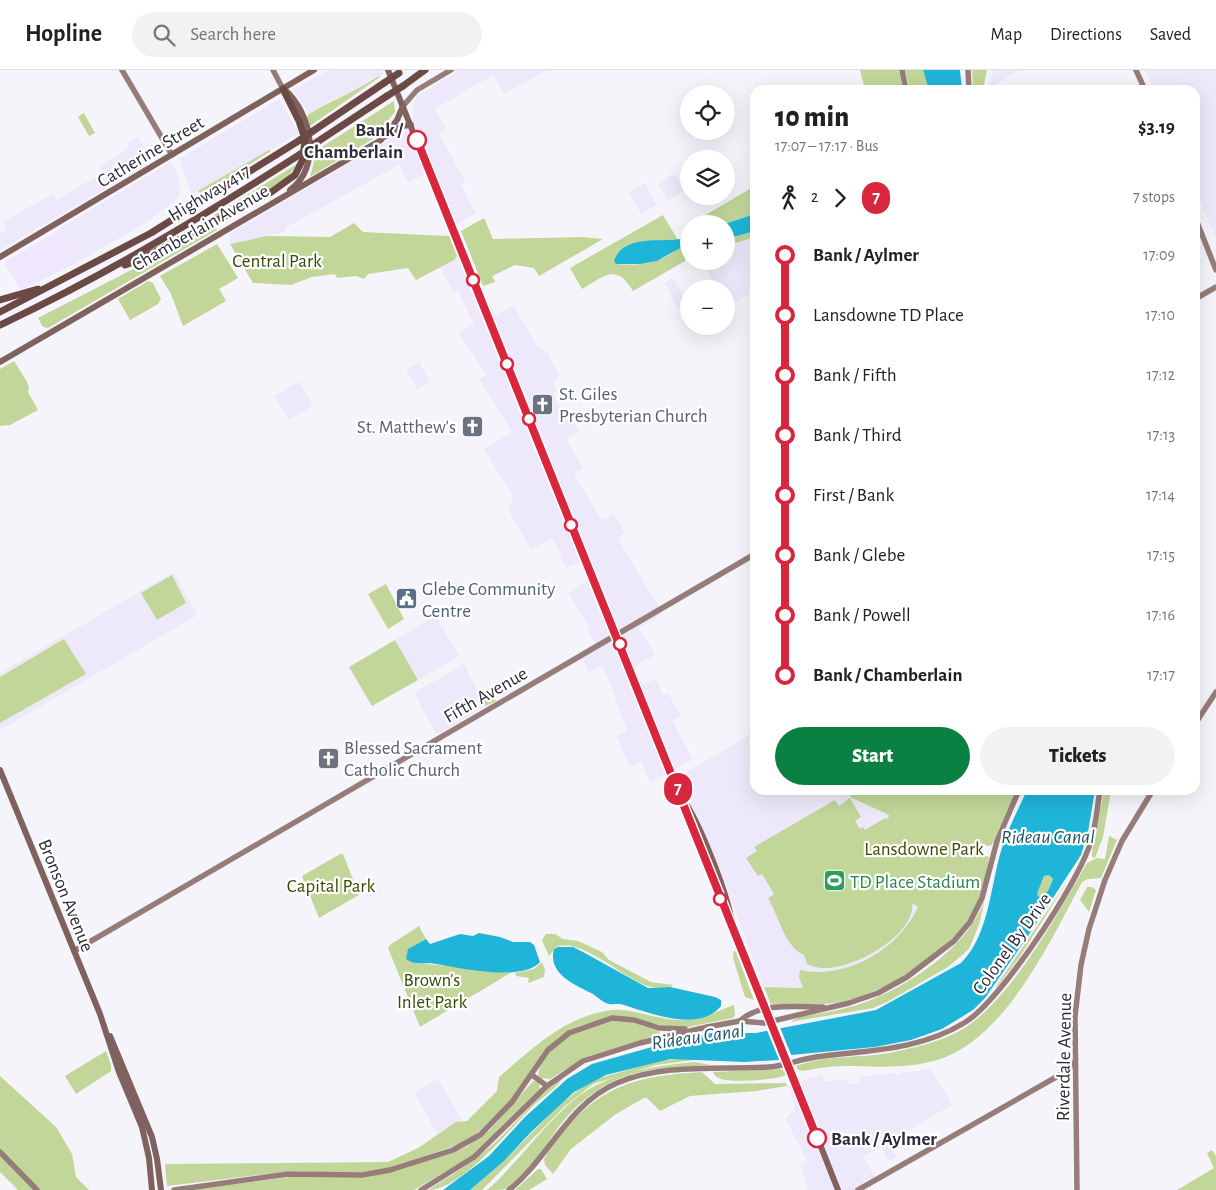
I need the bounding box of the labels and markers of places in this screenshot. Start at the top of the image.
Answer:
place label: Bank / Chamberlain [304,121,404,162]
marker: Bank / Chamberlain [407,130,427,150]
unlabelled marker [466,273,480,287]
unlabelled marker [500,357,514,371]
place label: St. Giles Presbyterian Church [559,385,708,426]
church icon: St. Giles Presbyterian Church [531,392,555,416]
unlabelled marker [522,412,536,426]
church icon: St. Matthew's [460,414,484,438]
place label: St. Matthew's [357,418,456,437]
unlabelled marker [564,518,578,532]
place label: Glebe Community Centre [422,580,555,621]
public building icon: Glebe Community Centre [394,587,418,611]
unlabelled marker [613,637,627,651]
place label: Blessed Sacrament Catholic Church [344,739,482,780]
church icon: Blessed Sacrament Catholic Church [316,746,340,770]
sports icon: TD Place Stadium [822,869,846,893]
place label: TD Place Stadium [850,873,980,892]
unlabelled marker [713,892,727,906]
marker: Bank / Aylmer [807,1128,827,1148]
place label: Bank / Aylmer [831,1130,937,1149]

